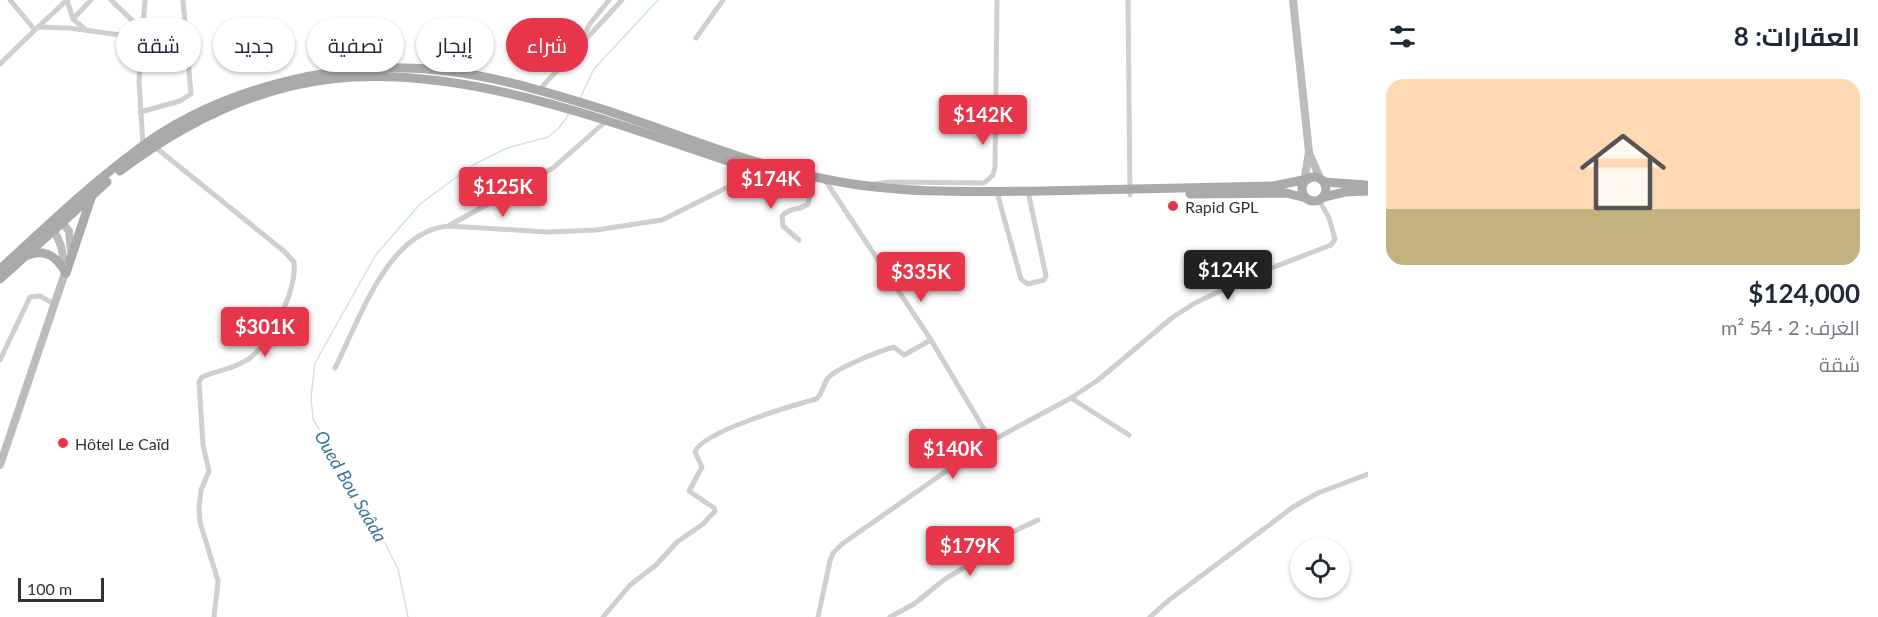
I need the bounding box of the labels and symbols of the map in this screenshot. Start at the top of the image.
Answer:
pin: $142K [941,95,1025,146]
pin: $174K [729,159,813,210]
pin: $125K [461,167,545,218]
place label: Rapid GPL [1185,197,1258,216]
marker: Rapid GPL [1166,199,1180,213]
pin: $124K [1186,250,1270,301]
pin: $335K [879,252,963,303]
pin: $301K [223,307,307,358]
water label: Oued Bou Saâda [310,426,392,546]
pin: $140K [911,429,995,480]
place label: Hôtel Le Caïd [75,434,170,453]
marker: Hôtel Le Caïd [56,436,70,450]
pin: $179K [928,526,1012,577]
scale bar [18,575,104,602]

